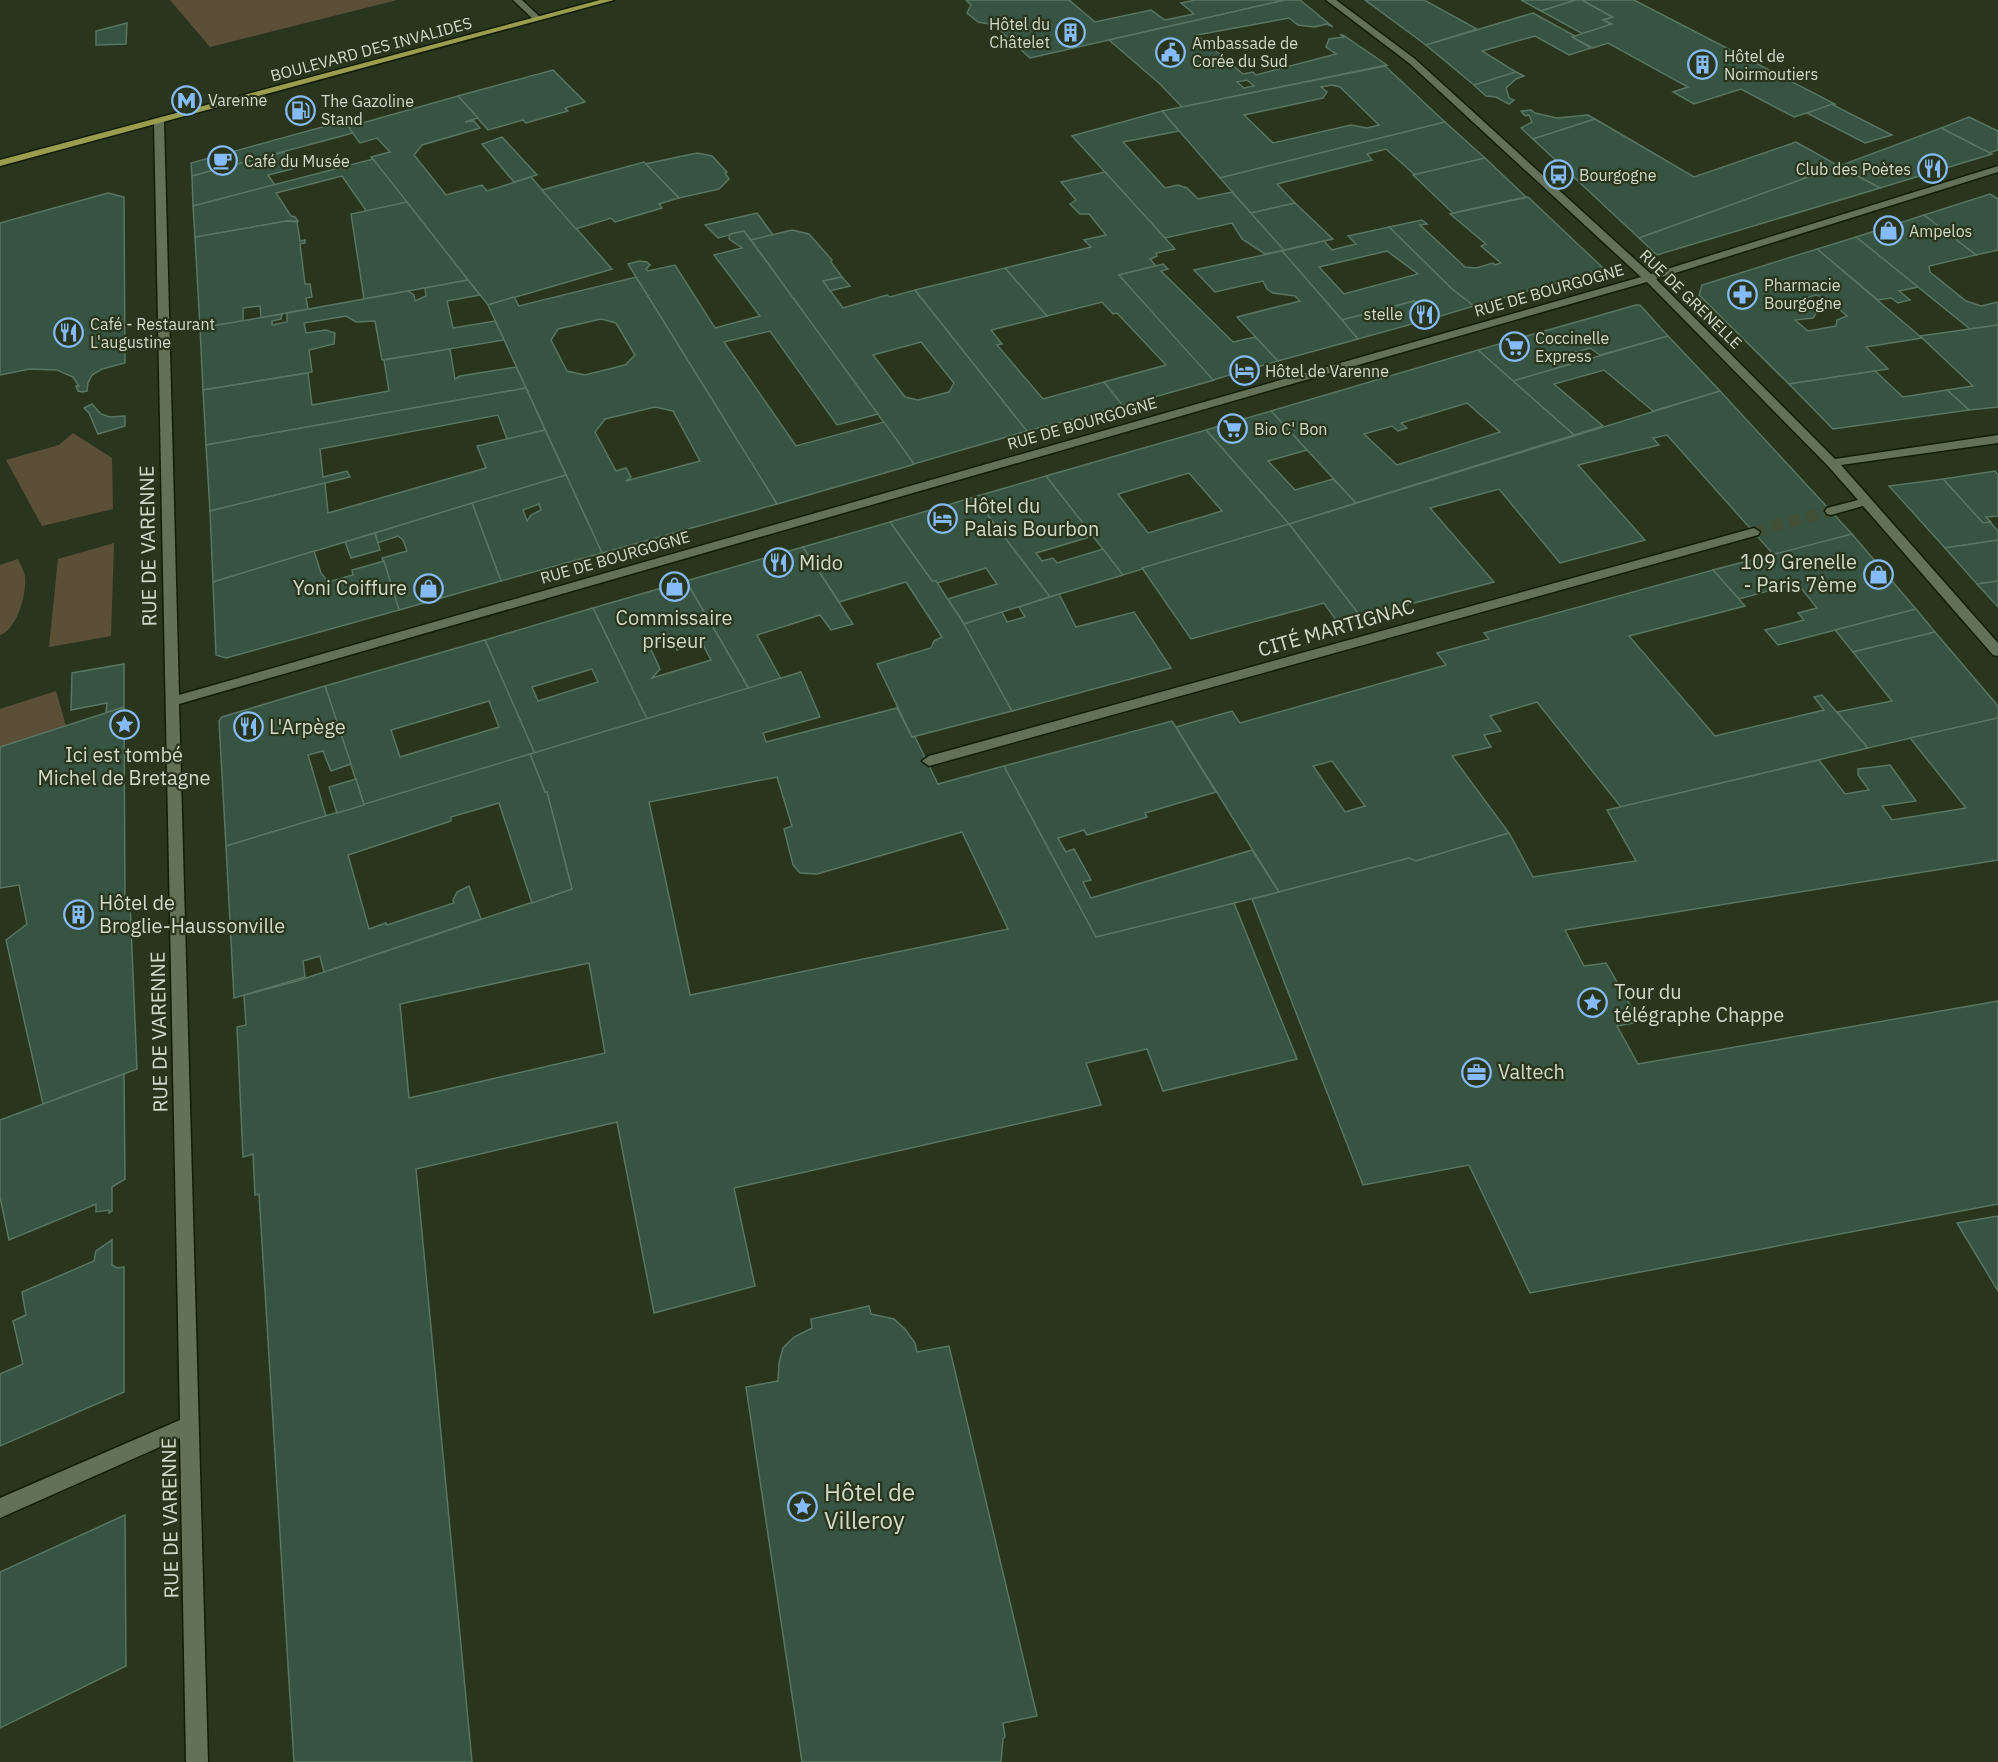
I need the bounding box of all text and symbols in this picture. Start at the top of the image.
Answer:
street label: BOULEVARD DES INVALIDES [268,12,474,86]
place label: Hôtel du Châtelet [989,14,1050,52]
building icon: Hôtel du Châtelet [1055,17,1087,49]
place label: Ambassade de Corée du Sud [1192,33,1298,71]
public building icon: Ambassade de Corée du Sud [1155,36,1187,68]
place label: Hôtel de Noirmoutiers [1724,46,1818,84]
building icon: Hôtel de Noirmoutiers [1687,49,1719,81]
metro station icon: Varenne [171,84,203,116]
place label: Varenne [208,90,268,110]
place label: The Gazoline Stand [321,91,414,129]
fuel station icon: The Gazoline Stand [284,94,316,126]
cafe icon: Café du Musée [207,145,239,177]
place label: Café du Musée [244,151,350,171]
restaurant icon: Club des Poètes [1916,153,1948,185]
bus stop icon: Bourgogne [1542,159,1574,191]
place label: Club des Poètes [1796,159,1911,179]
place label: Bourgogne [1579,165,1657,185]
shop icon: Ampelos [1872,215,1904,247]
place label: Ampelos [1909,221,1972,241]
street label: RUE DE GRENELLE [1636,245,1746,353]
street label: RUE DE BOURGOGNE [1472,259,1626,321]
place label: Pharmacie Bourgogne [1764,275,1842,313]
pharmacy icon: Pharmacie Bourgogne [1727,278,1759,310]
restaurant icon: stelle [1408,298,1440,330]
place label: stelle [1364,304,1403,324]
place label: Café - Restaurant L'augustine [90,314,215,352]
restaurant icon: Café - Restaurant L'augustine [53,317,85,349]
place label: Coccinelle Express [1535,328,1609,366]
supermarket icon: Coccinelle Express [1498,331,1530,363]
hotel icon: Hôtel de Varenne [1228,355,1260,387]
place label: Hôtel de Varenne [1265,361,1389,381]
street label: RUE DE BOURGOGNE [1005,392,1159,454]
supermarket icon: Bio C' Bon [1217,413,1249,445]
place label: Bio C' Bon [1254,419,1327,439]
street label: RUE DE VARENNE [133,465,162,627]
place label: Hôtel du Palais Bourbon [964,492,1099,542]
hotel icon: Hôtel du Palais Bourbon [927,502,959,534]
street label: RUE DE BOURGOGNE [538,526,692,588]
restaurant icon: Mido [762,547,794,579]
place label: 109 Grenelle - Paris 7ème [1740,548,1857,598]
place label: Mido [799,549,843,576]
shop icon: 109 Grenelle - Paris 7ème [1862,558,1894,590]
shop icon: Commissaire priseur [658,571,690,603]
shop icon: Yoni Coiffure [412,572,444,604]
place label: Yoni Coiffure [293,574,407,601]
street label: CITÉ MARTIGNAC [1254,592,1417,663]
place label: Commissaire priseur [616,604,732,654]
place icon: Ici est tombé Michel de Bretagne [108,708,140,740]
restaurant icon: L'Arpège [232,711,264,743]
place label: L'Arpège [269,713,346,740]
place label: Ici est tombé Michel de Bretagne [38,741,211,791]
place label: Hôtel de Broglie-Haussonville [99,889,285,939]
building icon: Hôtel de Broglie-Haussonville [62,898,94,930]
street label: RUE DE VARENNE [144,951,173,1113]
place label: Tour du télégraphe Chappe [1614,978,1784,1028]
place icon: Tour du télégraphe Chappe [1577,987,1609,1019]
office icon: Valtech [1461,1056,1493,1088]
place label: Valtech [1498,1058,1565,1085]
street label: RUE DE VARENNE [155,1437,184,1599]
place label: Hôtel de Villeroy [824,1476,915,1536]
place icon: Hôtel de Villeroy [787,1491,819,1523]

